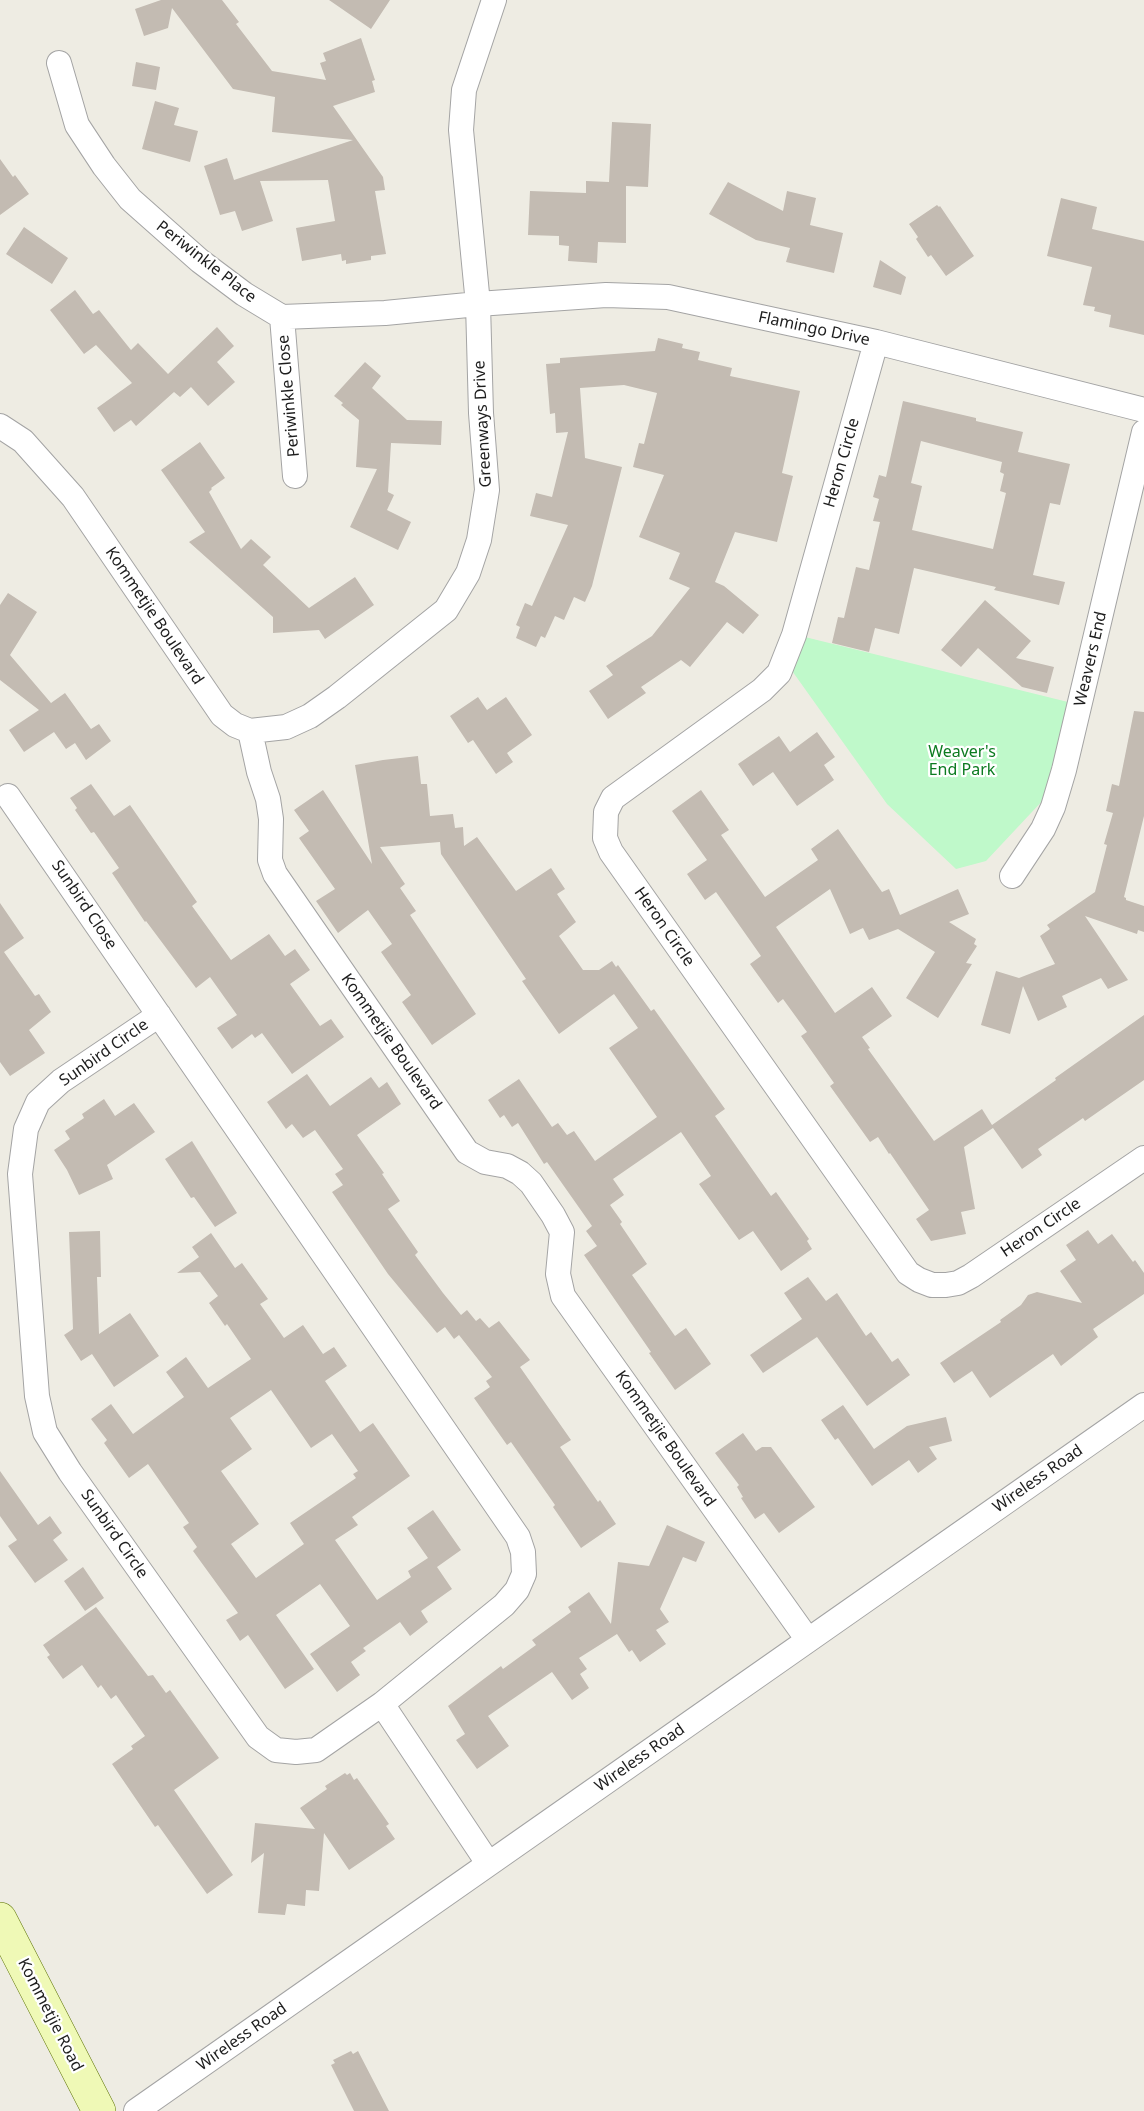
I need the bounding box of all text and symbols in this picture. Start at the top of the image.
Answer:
street label: Periwinkle Place [152,217,260,307]
street label: Flamingo Drive [756,308,872,350]
street label: Periwinkle Close [274,334,304,458]
street label: Greenways Drive [470,360,496,488]
street label: Heron Circle [820,416,864,510]
street label: Kommetjie Boulevard [101,544,207,688]
street label: Weavers End [1071,610,1111,708]
park label: Weaver's End Park [928,742,996,780]
street label: Sunbird Close [47,857,121,953]
street label: Heron Circle [630,884,698,970]
street label: Kommetjie Boulevard [337,970,445,1114]
street label: Sunbird Circle [56,1015,152,1091]
street label: Heron Circle [997,1194,1085,1262]
street label: Kommetjie Boulevard [611,1367,719,1511]
street label: Wireless Road [989,1441,1087,1517]
street label: Sunbird Circle [76,1486,152,1582]
street label: Wireless Road [591,1720,689,1796]
street label: Kommetjie Road [13,1955,87,2075]
street label: Wireless Road [193,1999,291,2075]

